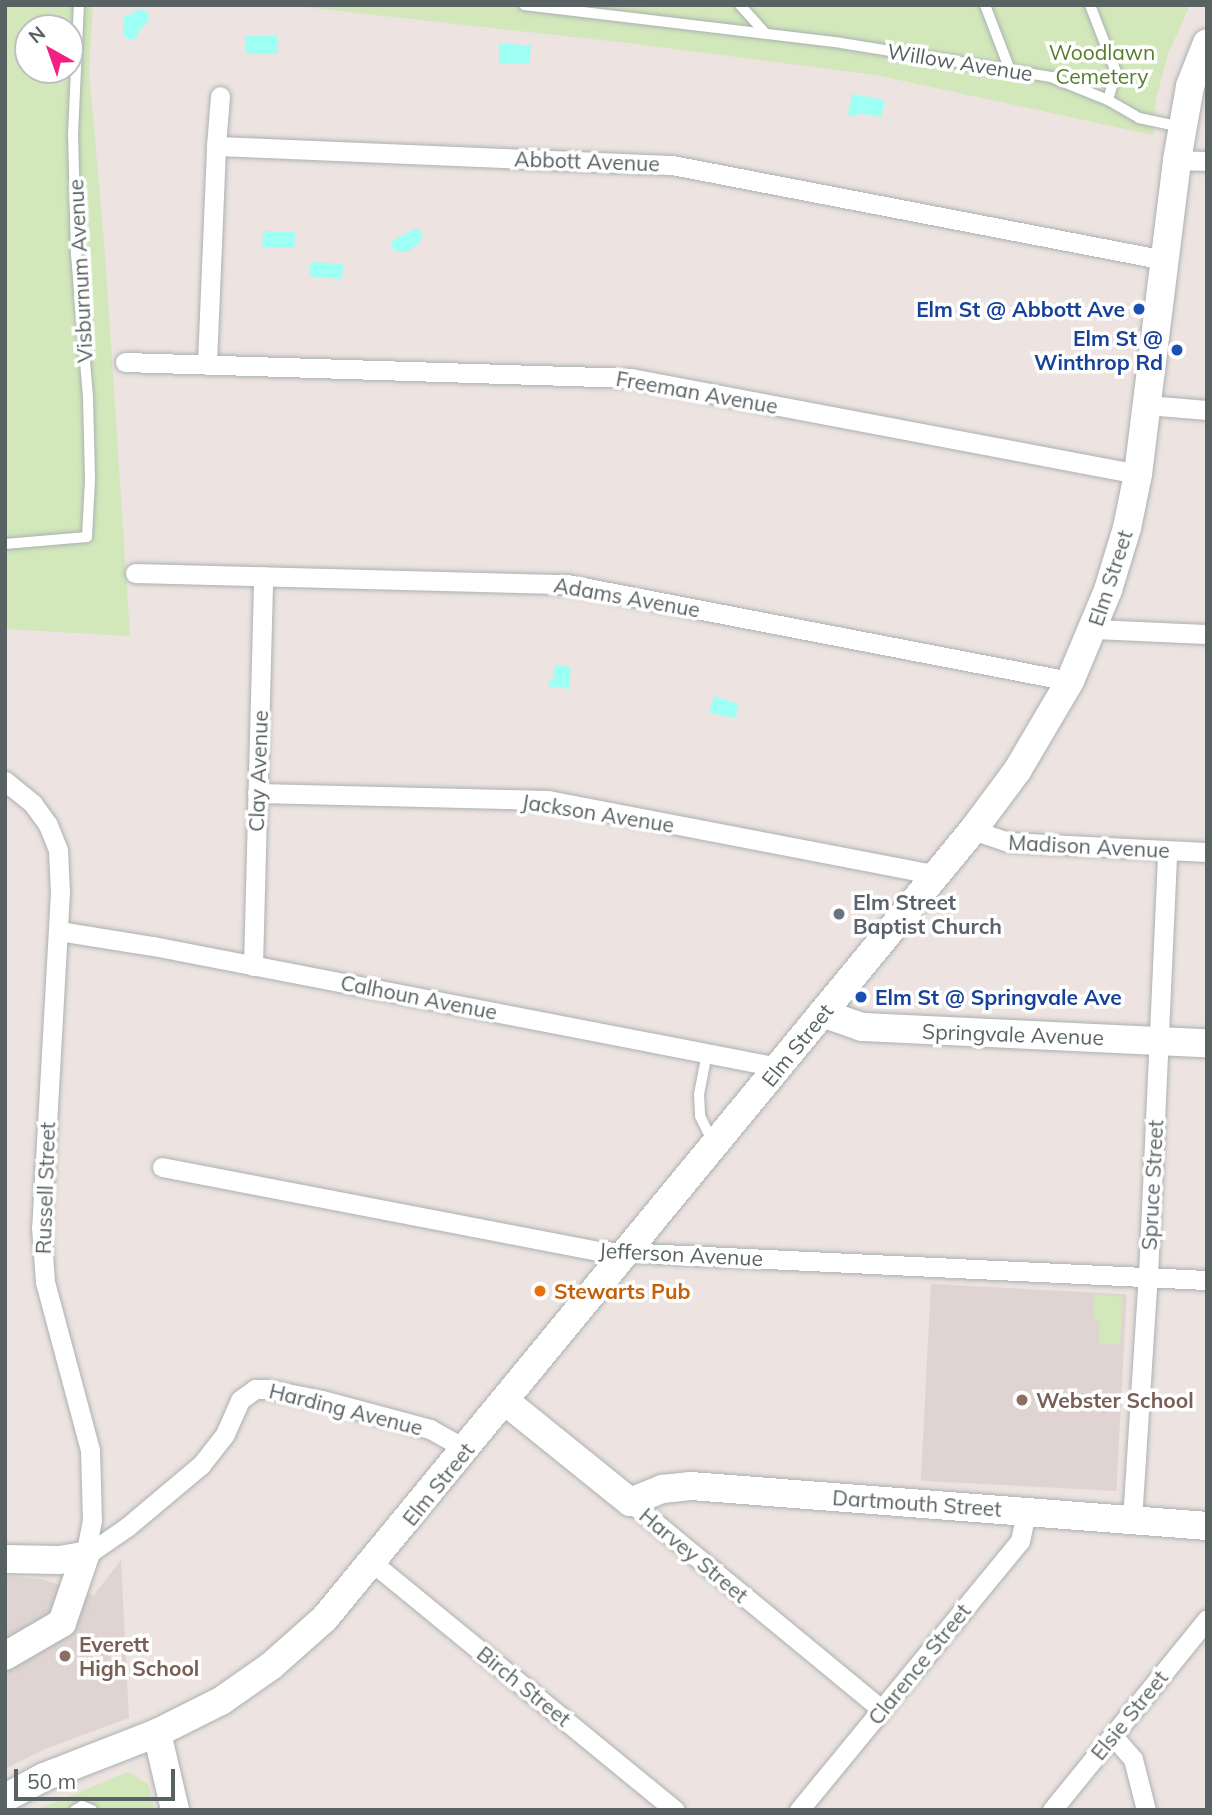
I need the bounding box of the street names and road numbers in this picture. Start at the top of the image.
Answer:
street label: Willow Avenue [885,38,1035,86]
street label: Abbott Avenue [514,146,660,176]
street label: Visburnum Avenue [63,179,97,363]
street label: Freeman Avenue [614,365,780,419]
street label: Elm Street [1083,527,1137,629]
street label: Adams Avenue [552,572,702,622]
street label: Clay Avenue [243,710,273,832]
street label: Jackson Avenue [520,789,676,837]
street label: Madison Avenue [1008,829,1170,863]
street label: Calhoun Avenue [339,969,499,1025]
street label: Elm Street [756,998,838,1092]
street label: Springvale Avenue [922,1018,1104,1050]
street label: Spruce Street [1136,1119,1168,1251]
street label: Russell Street [30,1121,60,1255]
street label: Jefferson Avenue [598,1237,764,1271]
street label: Harding Avenue [267,1378,425,1440]
street label: Elm Street [397,1437,479,1531]
street label: Dartmouth Street [832,1485,1002,1521]
street label: Harvey Street [635,1502,753,1608]
street label: Clarence Street [863,1598,975,1730]
street label: Birch Street [472,1641,576,1731]
street label: Elsie Street [1085,1665,1173,1765]

